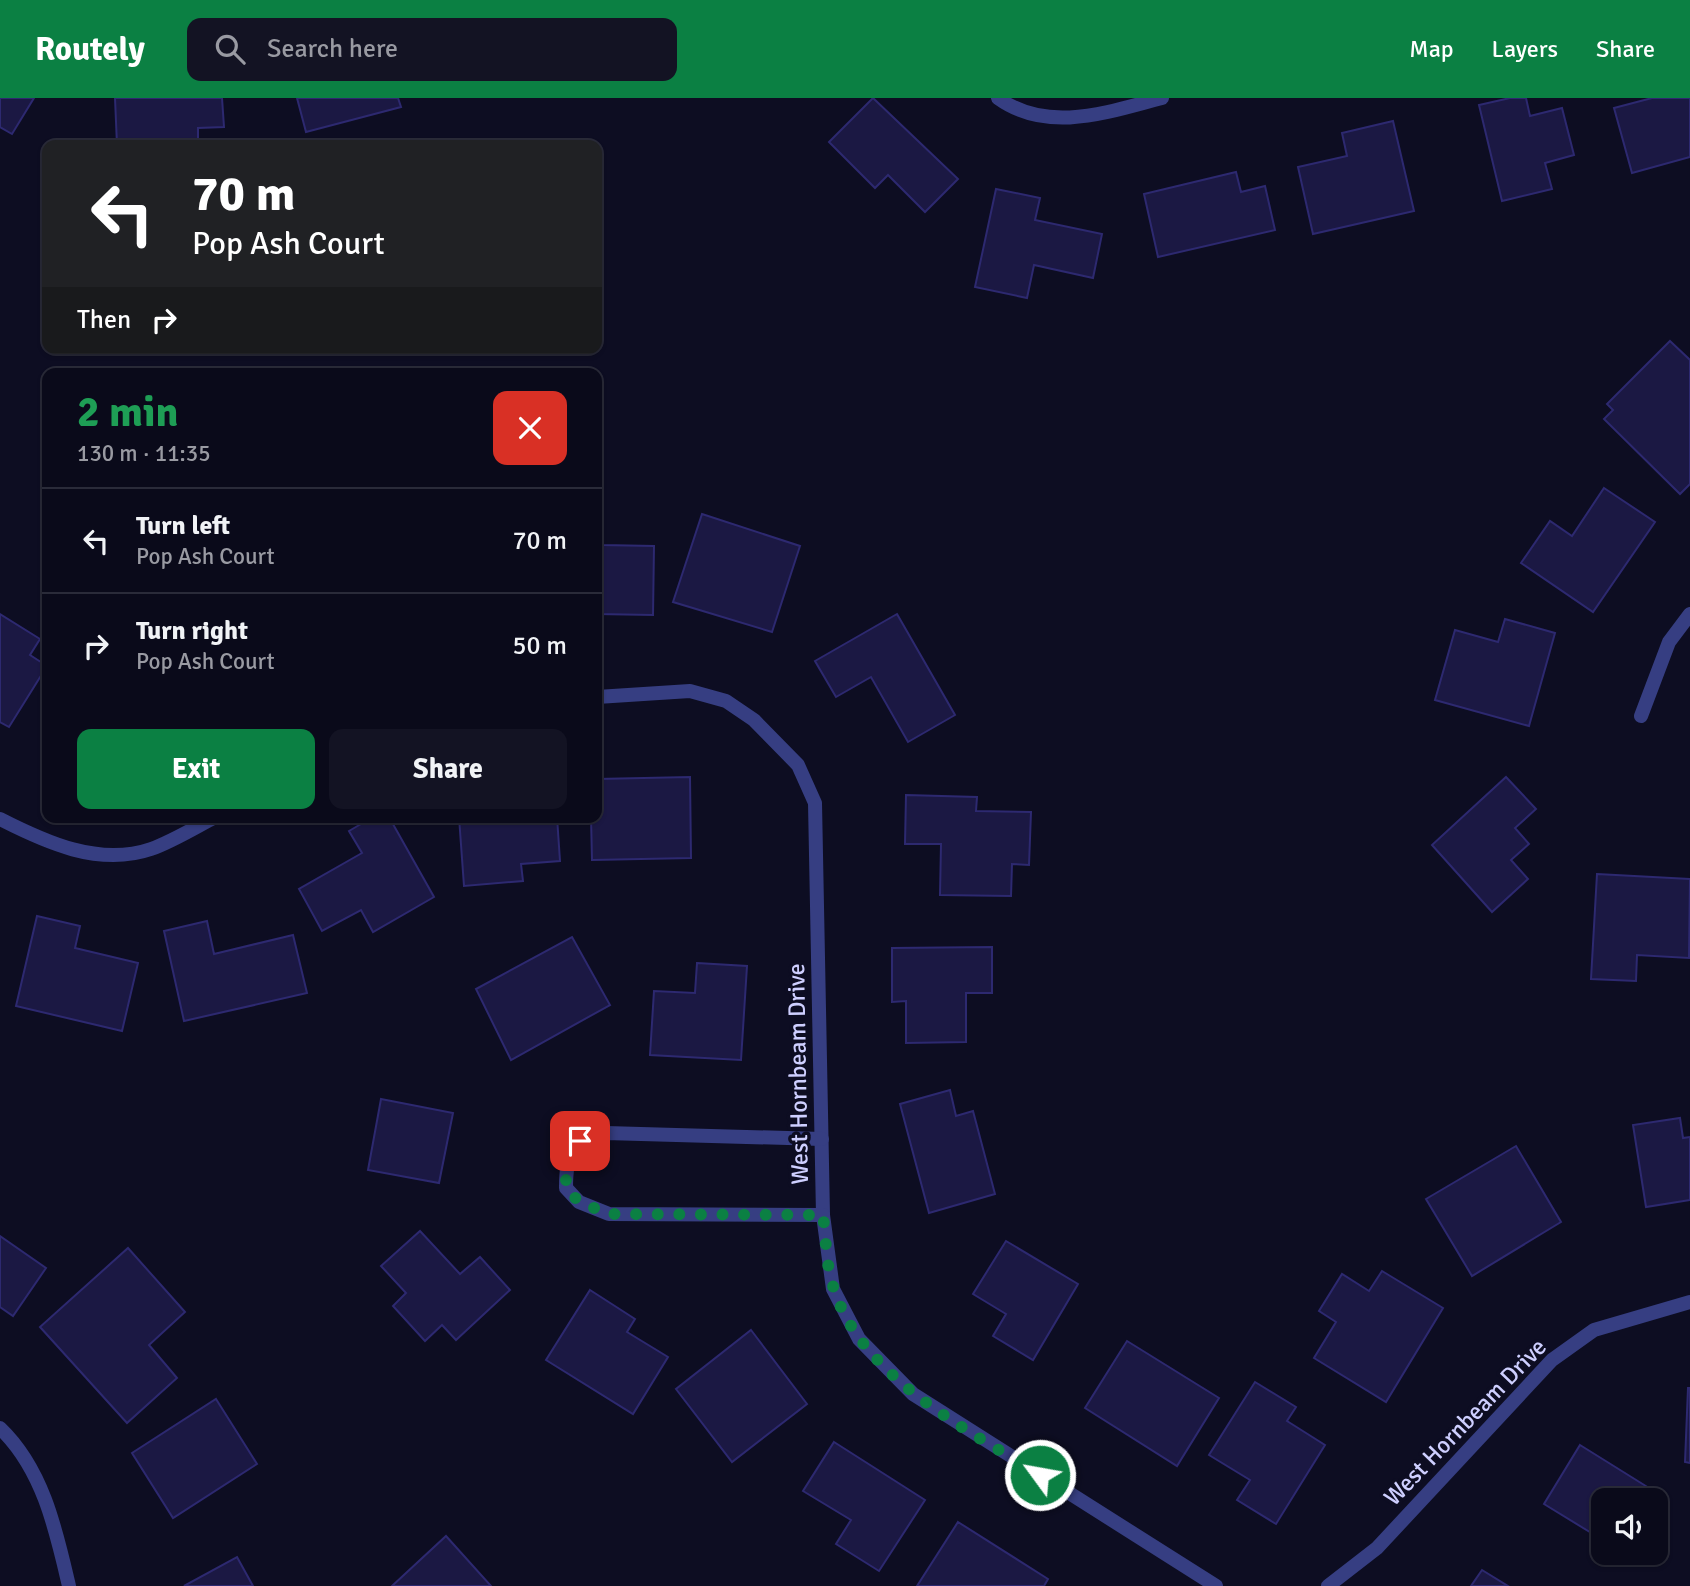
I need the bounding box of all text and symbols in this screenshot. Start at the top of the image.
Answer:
search box [187,18,677,81]
text: Routely [35,29,145,70]
icon: search [211,30,249,68]
text: Search here [267,33,398,65]
text: Map [1409,34,1454,64]
text: Layers [1492,34,1558,64]
text: Share [1596,34,1655,64]
text: 70 m [192,164,295,224]
icon: left [77,168,168,259]
text: Pop Ash Court [192,224,385,263]
icon: right [145,301,183,339]
text: Then [77,304,131,336]
text: 2 min [77,387,178,438]
button: close [493,391,567,465]
text: 130 m · 11:35 [77,439,211,468]
text: Turn left [136,510,230,542]
icon: left [77,522,115,560]
text: 70 m [512,525,567,557]
text: Pop Ash Court [136,542,275,571]
text: Turn right [136,615,248,647]
icon: right [77,627,115,665]
text: 50 m [512,630,567,662]
text: Pop Ash Court [136,647,275,676]
button: Exit [77,729,315,809]
button: Share [329,729,567,809]
street label: West Hornbeam Drive [781,963,815,1185]
pin [550,1111,610,1171]
icon: arrive [561,1122,599,1160]
street label: West Hornbeam Drive [1377,1332,1553,1512]
position arrow [1003,1438,1077,1512]
map controls [1591,1488,1668,1565]
button: sound [1591,1488,1668,1565]

